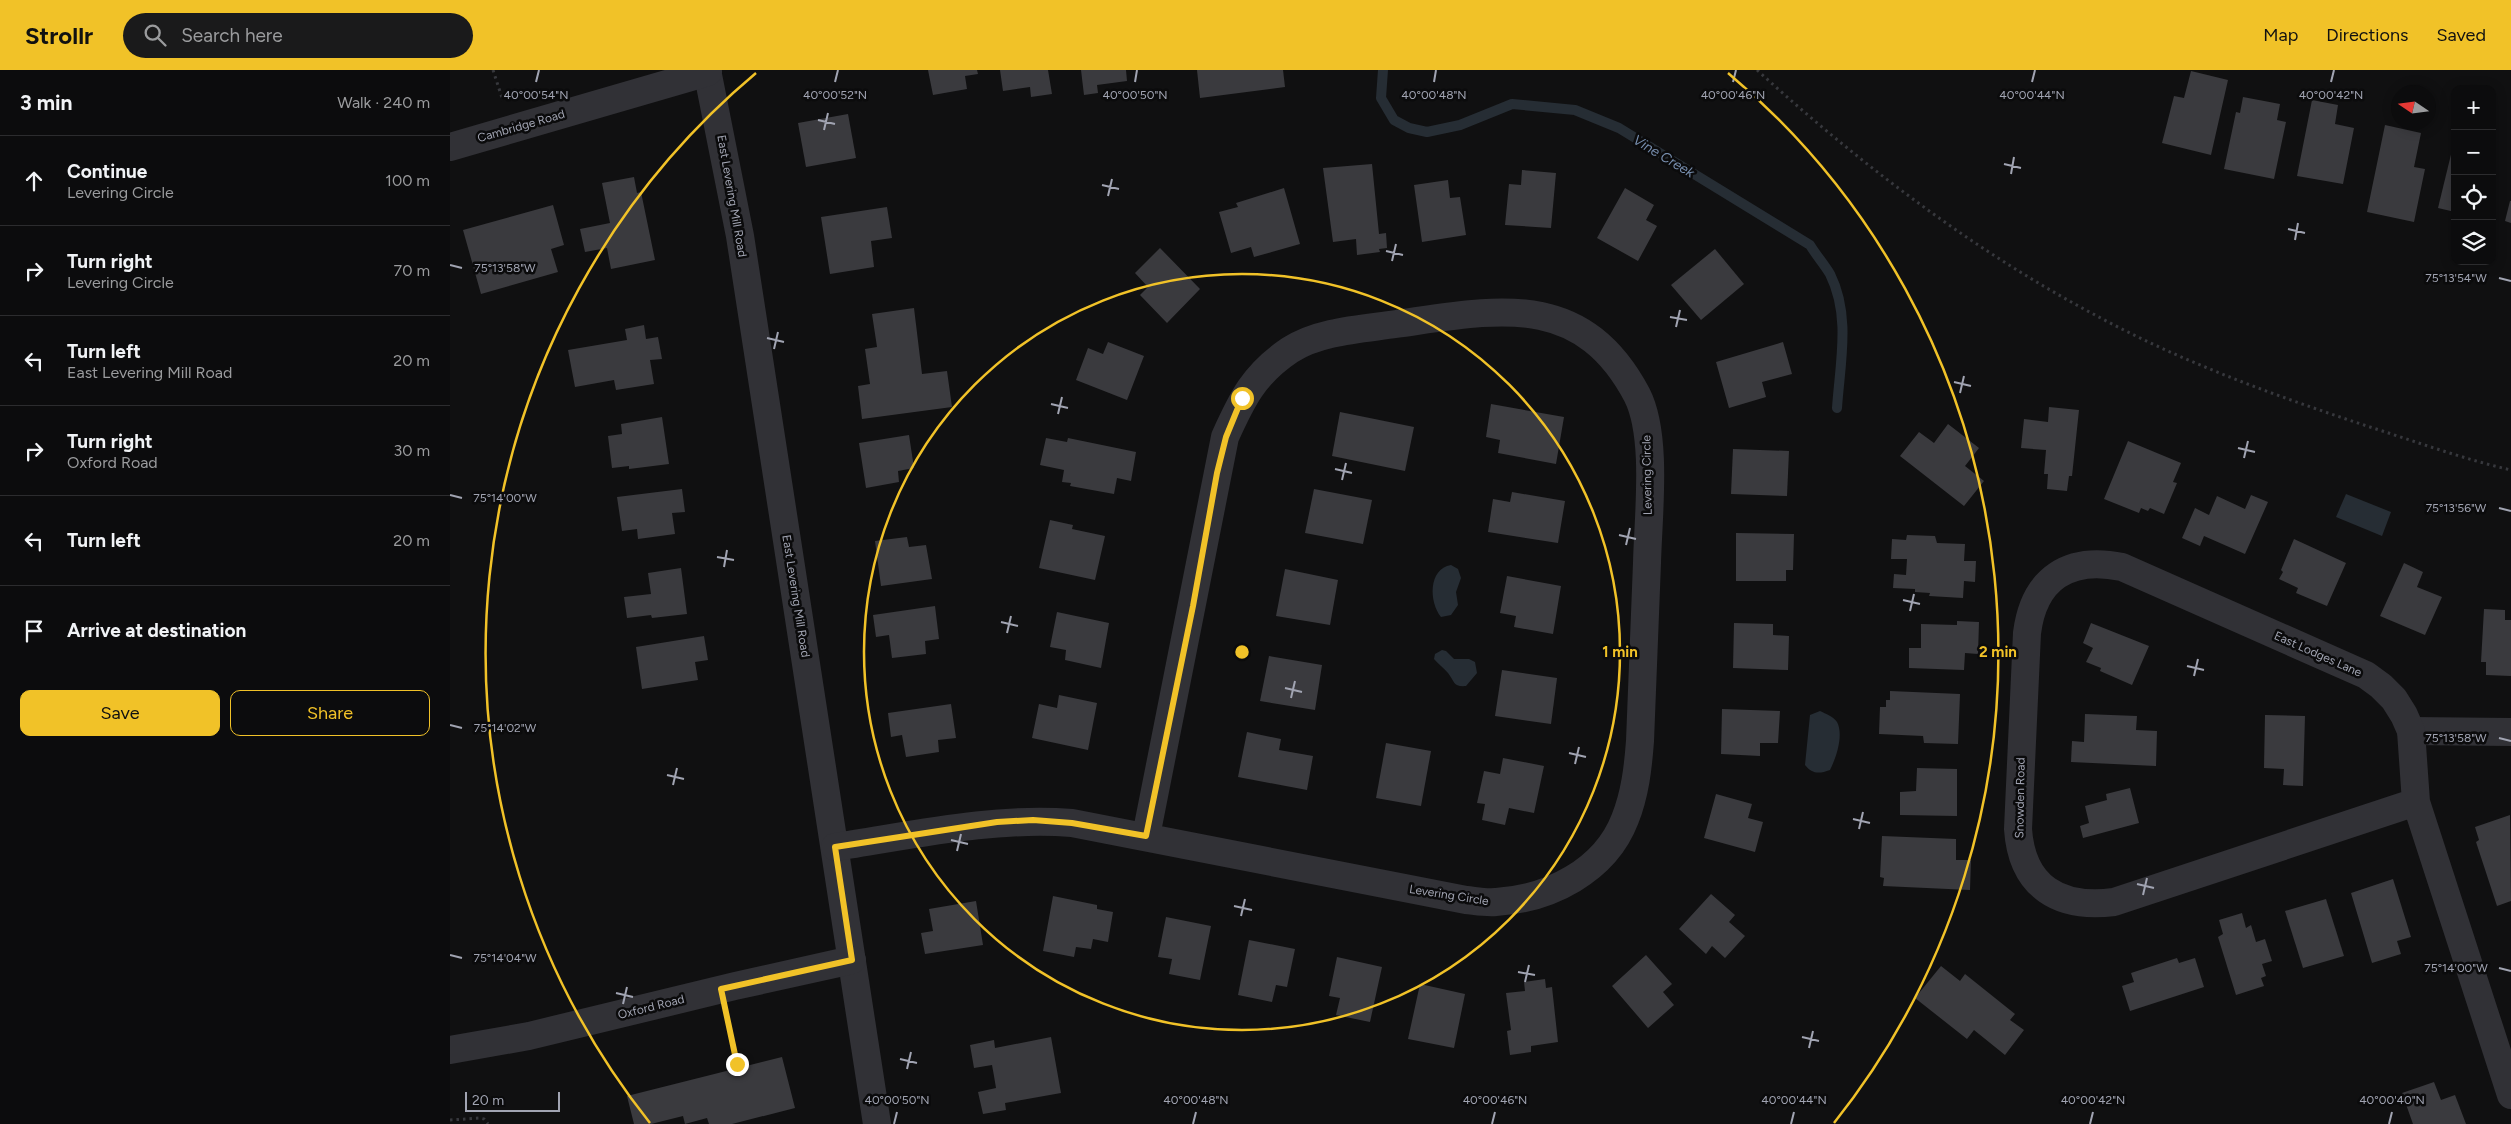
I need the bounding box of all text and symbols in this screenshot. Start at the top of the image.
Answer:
search box [123,13,473,58]
text: Strollr [25,21,93,50]
icon: search [141,21,169,49]
text: Search here [181,24,283,47]
text: Map [2263,24,2298,46]
text: Directions [2326,24,2408,46]
text: Saved [2436,24,2486,46]
north arrow [2391,85,2436,130]
map controls [2451,85,2496,265]
button: + [2451,85,2496,130]
text: 40°00'54"N [504,88,568,102]
text: 40°00'52"N [803,88,867,102]
text: 40°00'50"N [1102,88,1168,102]
text: 40°00'48"N [1401,88,1467,102]
text: 40°00'46"N [1701,88,1765,102]
text: 40°00'44"N [1999,88,2065,102]
text: 40°00'42"N [2299,88,2363,102]
text: 3 min [20,90,72,115]
text: Walk · 240 m [337,93,430,112]
street label: Cambridge Road [476,107,566,145]
button: − [2451,130,2496,175]
water label: Vine Creek [1630,131,1699,182]
street label: East Levering Mill Road [714,134,750,258]
text: Continue [67,160,147,183]
icon: ahead [20,167,48,195]
text: 100 m [385,171,430,190]
button: locate [2451,175,2496,220]
text: Levering Circle [67,183,174,202]
button: layers [2451,220,2496,265]
text: Turn right [67,250,153,273]
icon: right [20,257,48,285]
text: 70 m [394,261,430,280]
text: 75°13'58"W [474,261,536,275]
text: 75°13'54"W [2425,271,2487,285]
text: Levering Circle [67,273,174,292]
text: Turn left [67,340,141,363]
icon: left [20,347,48,375]
text: 20 m [393,351,430,370]
text: East Levering Mill Road [67,363,232,382]
route start [1231,387,1254,410]
text: Turn right [67,430,153,453]
street label: Levering Circle [1639,434,1655,515]
icon: right [20,437,48,465]
text: 30 m [393,441,430,460]
text: Oxford Road [67,453,158,472]
text: 75°14'00"W [473,491,537,505]
text: 75°13'56"W [2426,501,2487,515]
icon: left [20,527,48,555]
text: Turn left [67,529,141,552]
text: 20 m [393,531,430,550]
street label: East Levering Mill Road [779,534,813,658]
icon: arrive [20,617,48,645]
text: Arrive at destination [67,619,246,642]
street label: East Lodges Lane [2272,628,2364,680]
centre of rings [1233,643,1251,661]
text: 1 min [1602,643,1638,661]
text: 2 min [1979,643,2017,661]
button: Save [20,690,220,736]
button: Share [230,690,430,736]
text: 75°14'02"W [474,721,537,735]
text: 75°13'58"W [2425,731,2487,745]
street label: Snowden Road [2012,757,2028,839]
street label: Levering Circle [1408,882,1490,908]
text: 75°14'04"W [473,951,537,965]
text: 75°14'00"W [2424,961,2488,975]
street label: Oxford Road [616,992,686,1022]
route end [726,1053,749,1076]
scale bar [465,1089,560,1112]
text: 20 m [472,1092,504,1109]
text: 40°00'50"N [864,1093,930,1107]
text: 40°00'48"N [1163,1093,1229,1107]
text: 40°00'46"N [1463,1093,1527,1107]
text: 40°00'44"N [1761,1093,1827,1107]
text: 40°00'42"N [2061,1093,2125,1107]
text: 40°00'40"N [2359,1093,2425,1107]

